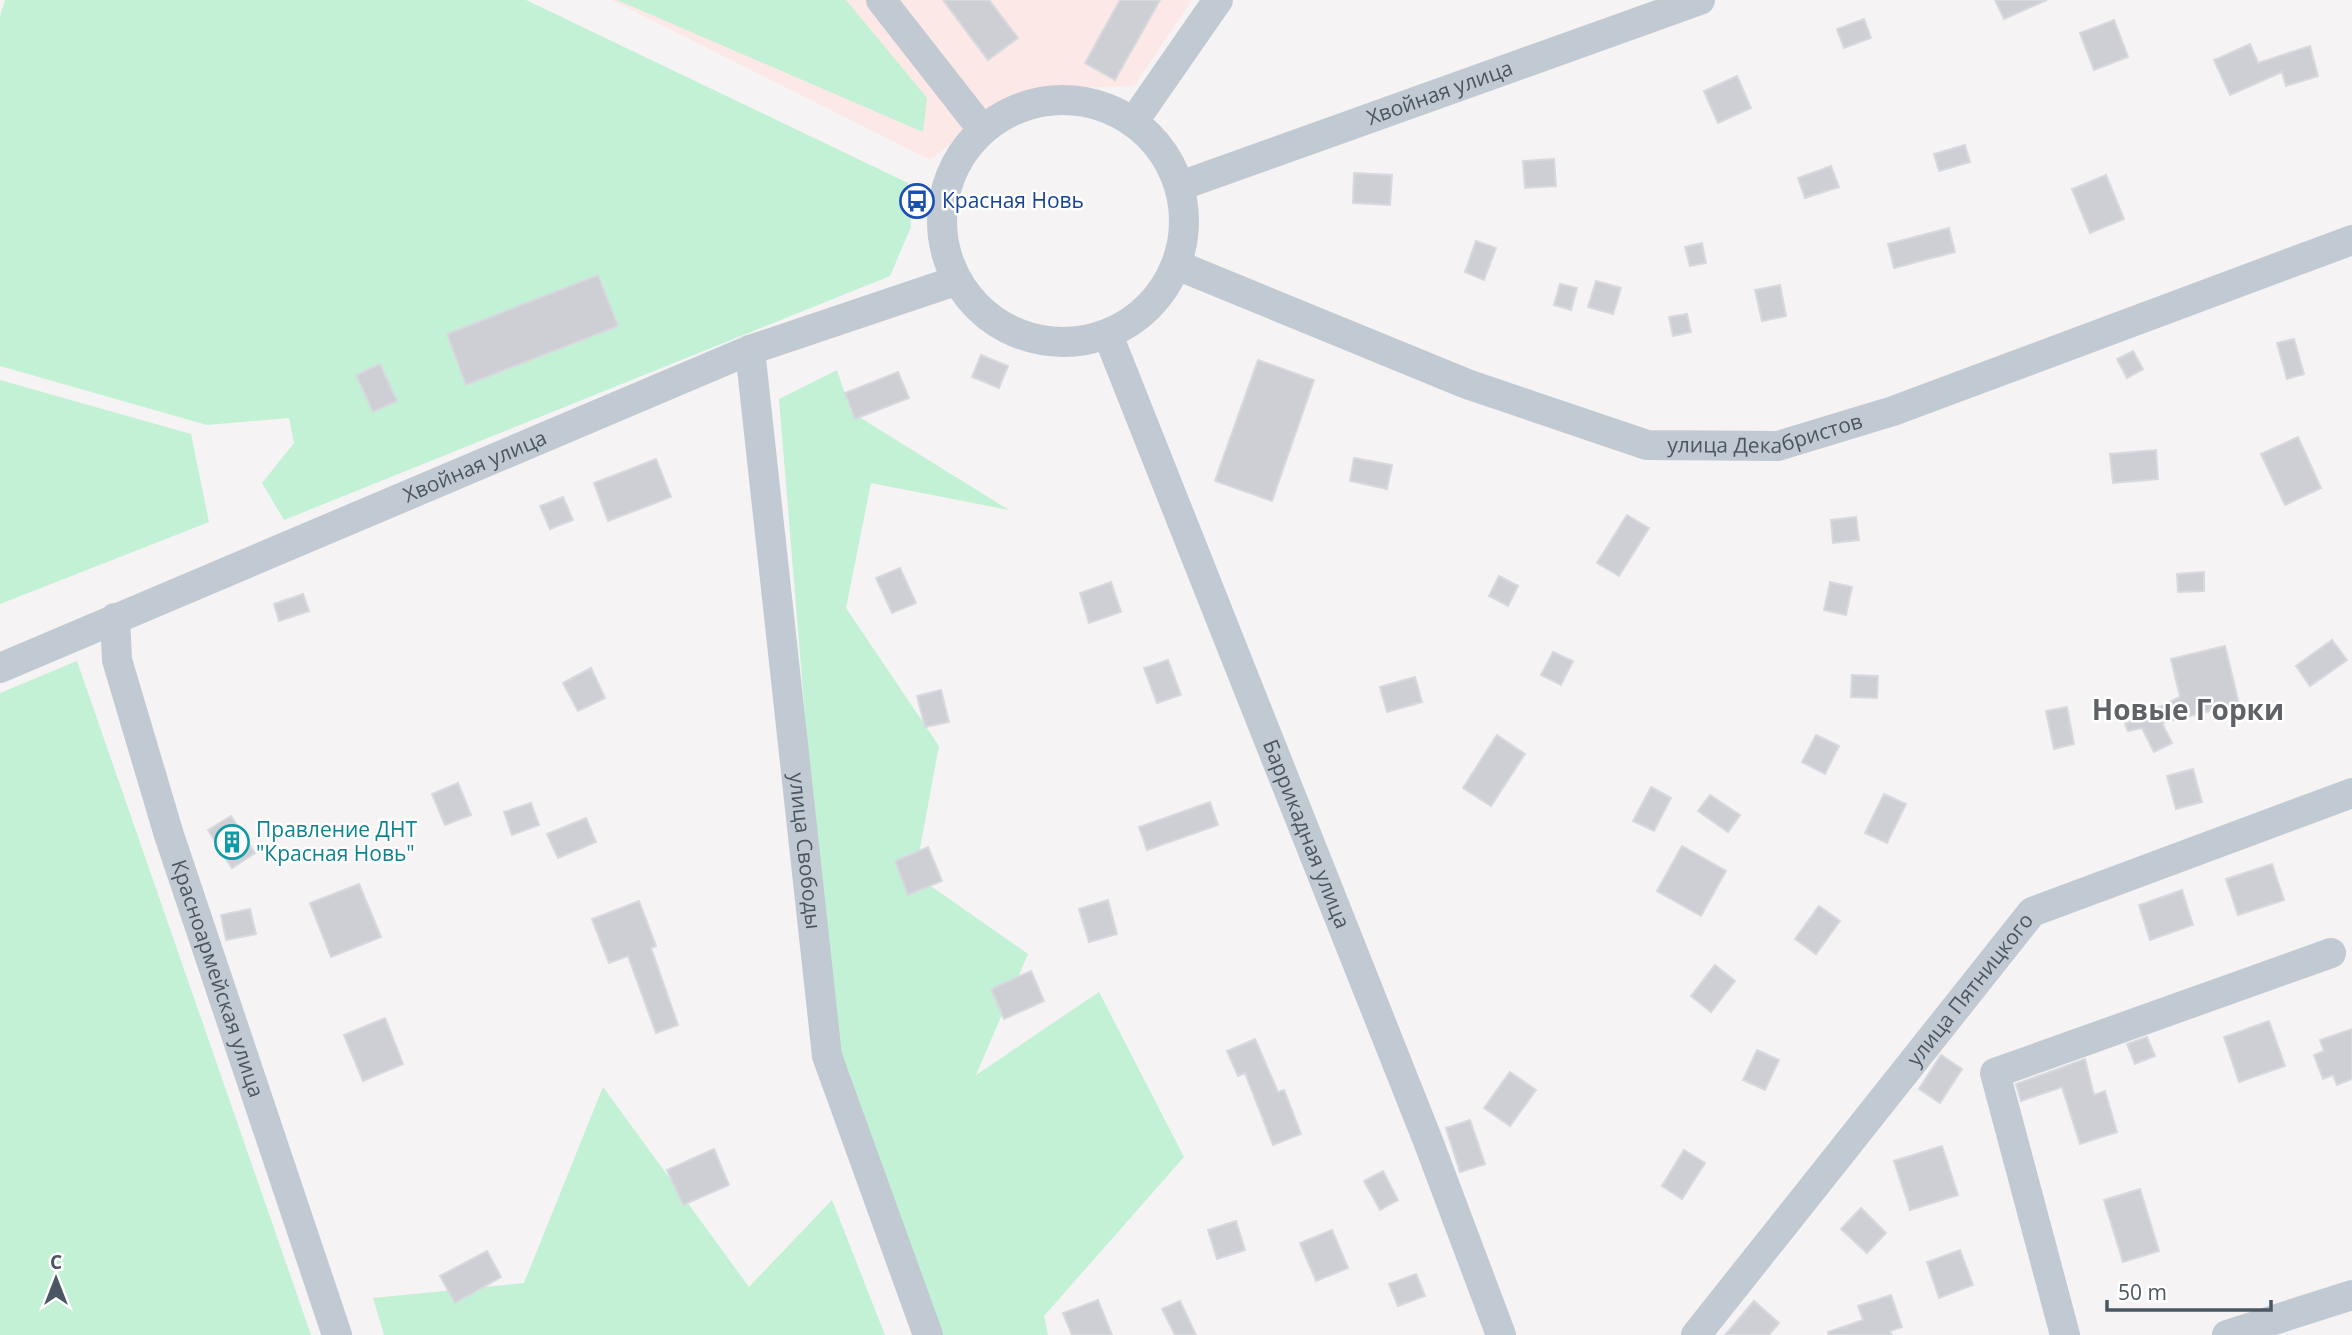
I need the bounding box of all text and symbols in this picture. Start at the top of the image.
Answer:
street label: Хвойная улица [1363,53,1516,131]
bus stop icon: Красная Новь [898,182,936,220]
place label: Красная Новь [942,186,1084,214]
street label: улица Декабристов [1667,406,1866,459]
street label: Хвойная улица [399,423,551,508]
district label: Новые Горки [2092,690,2284,728]
street label: Баррикадная улица [1257,735,1357,932]
street label: улица Свободы [783,771,828,931]
place label: Правление ДНТ "Красная Новь" [256,815,417,867]
building icon: Правление ДНТ "Красная Новь" [213,823,251,861]
street label: Красноармейская улица [165,856,271,1101]
street label: улица Пятницкого [1900,907,2039,1071]
north arrow [21,1244,91,1314]
text: С [50,1249,62,1275]
scale bar [2107,1268,2272,1312]
text: 50 m [2118,1278,2167,1306]

